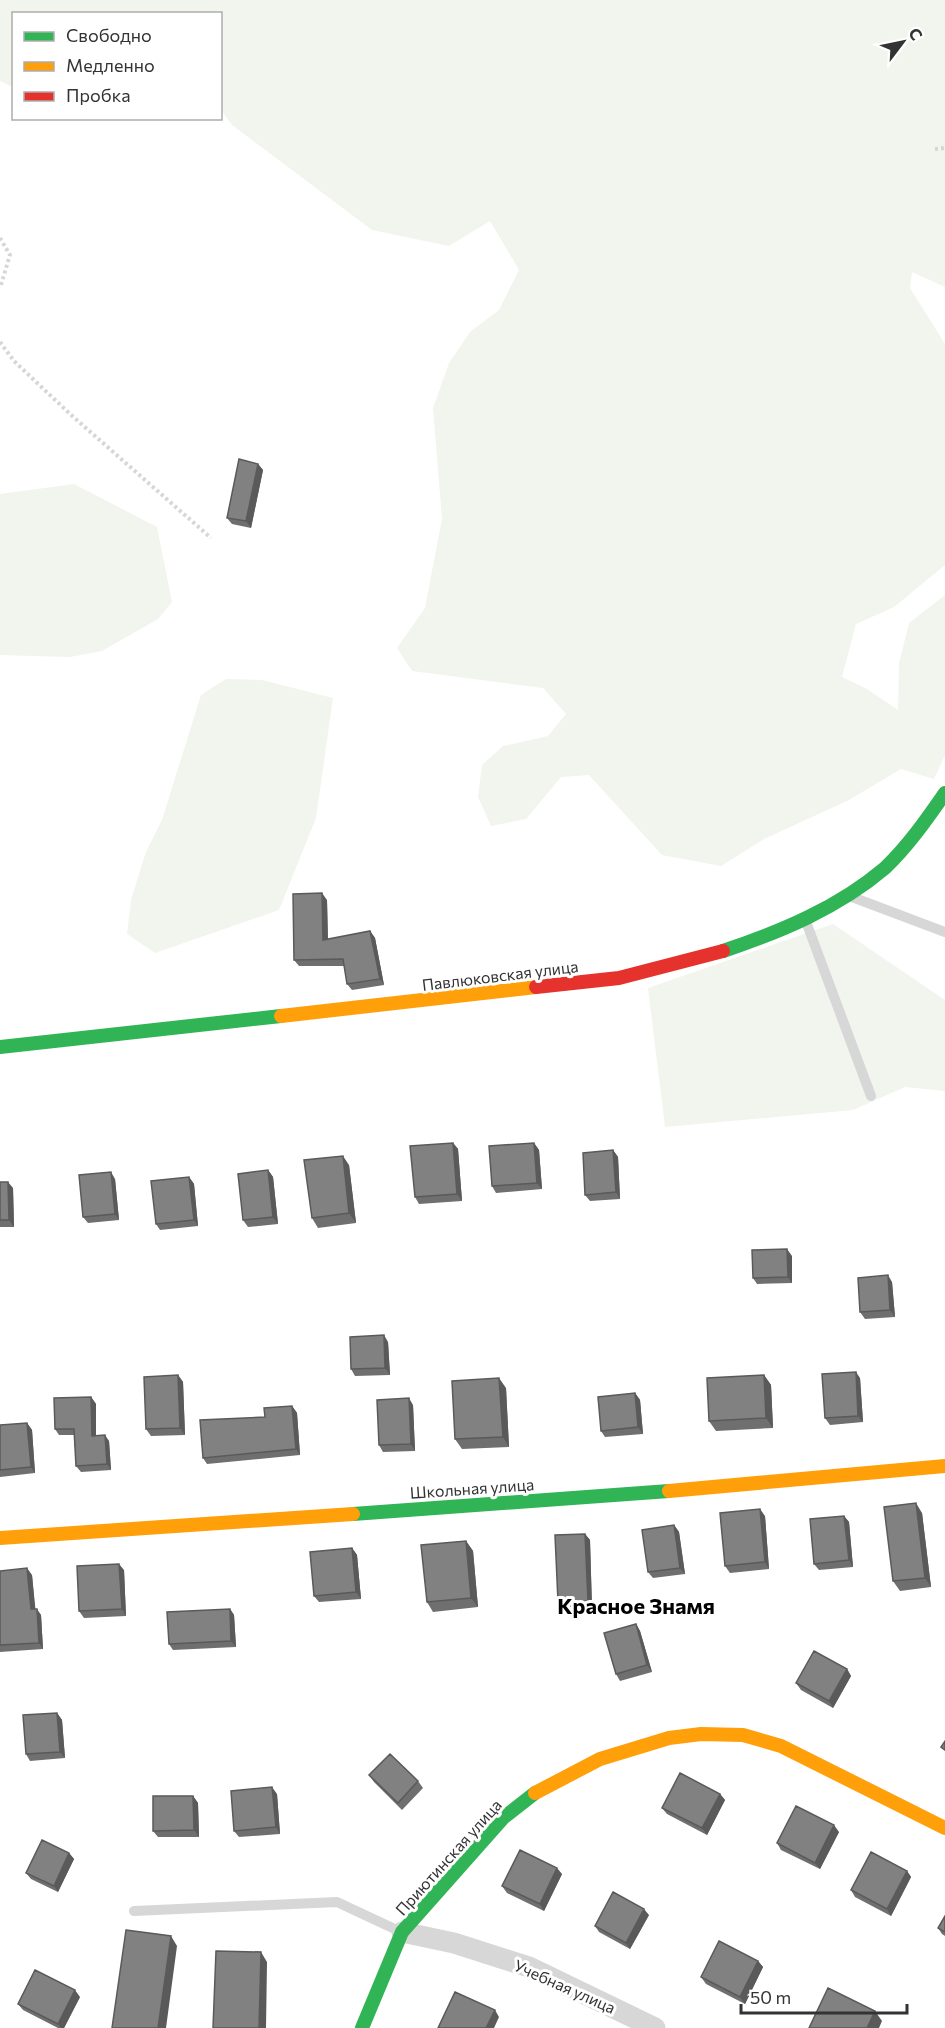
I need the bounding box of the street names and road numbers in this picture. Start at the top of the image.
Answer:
street label: Павлюковская улица [421,956,579,994]
street label: Школьная улица [409,1474,535,1502]
street label: Приютинская улица [391,1795,505,1919]
street label: Учебная улица [511,1955,619,2017]

